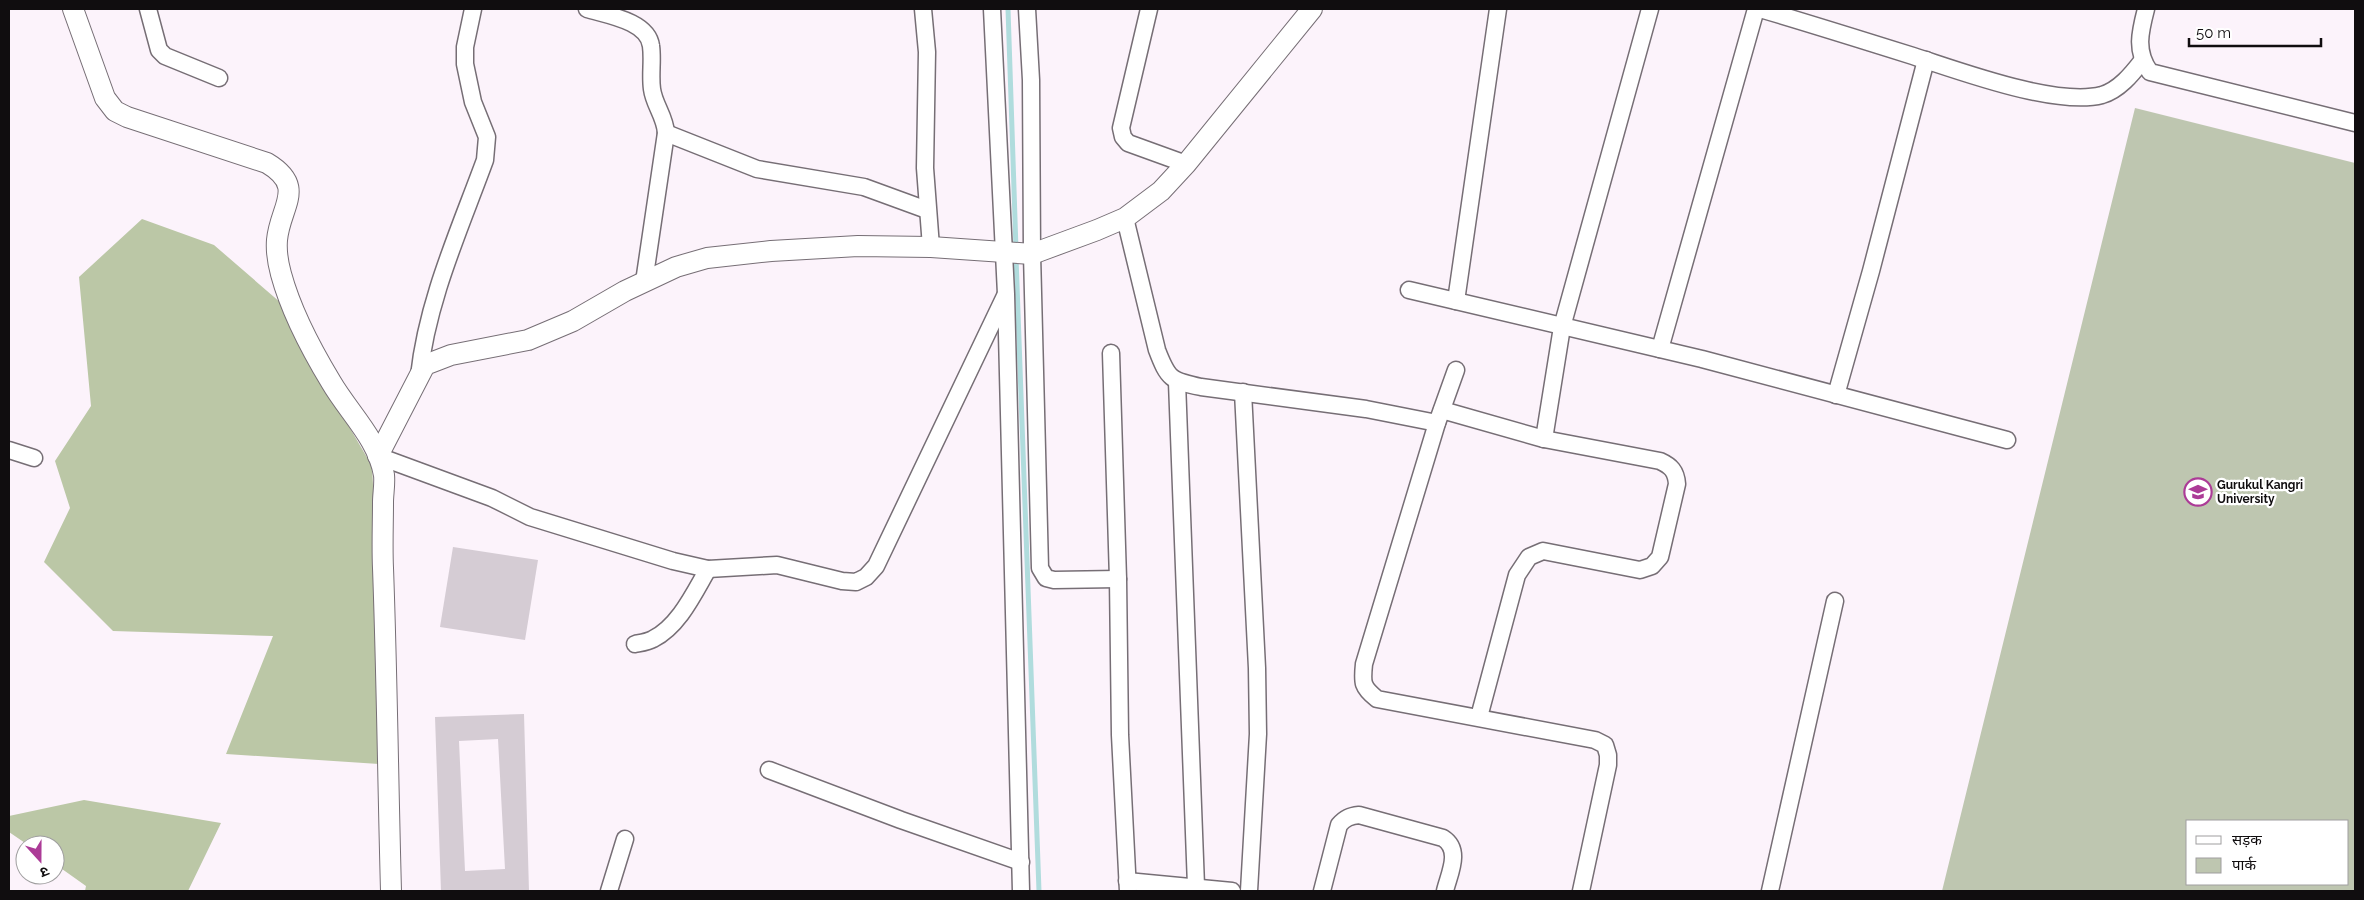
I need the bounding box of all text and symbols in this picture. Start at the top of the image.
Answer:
scale bar [2189,15,2322,47]
text: 50 m [2196,24,2231,42]
school or university icon: Gurukul Kangri University [2183,477,2213,507]
place label: Gurukul Kangri University [2217,478,2303,506]
legend [2186,820,2349,885]
text: सड़क [2232,831,2262,849]
north arrow [15,835,65,885]
text: पार्क [2232,856,2256,874]
text: उ [37,863,51,881]

